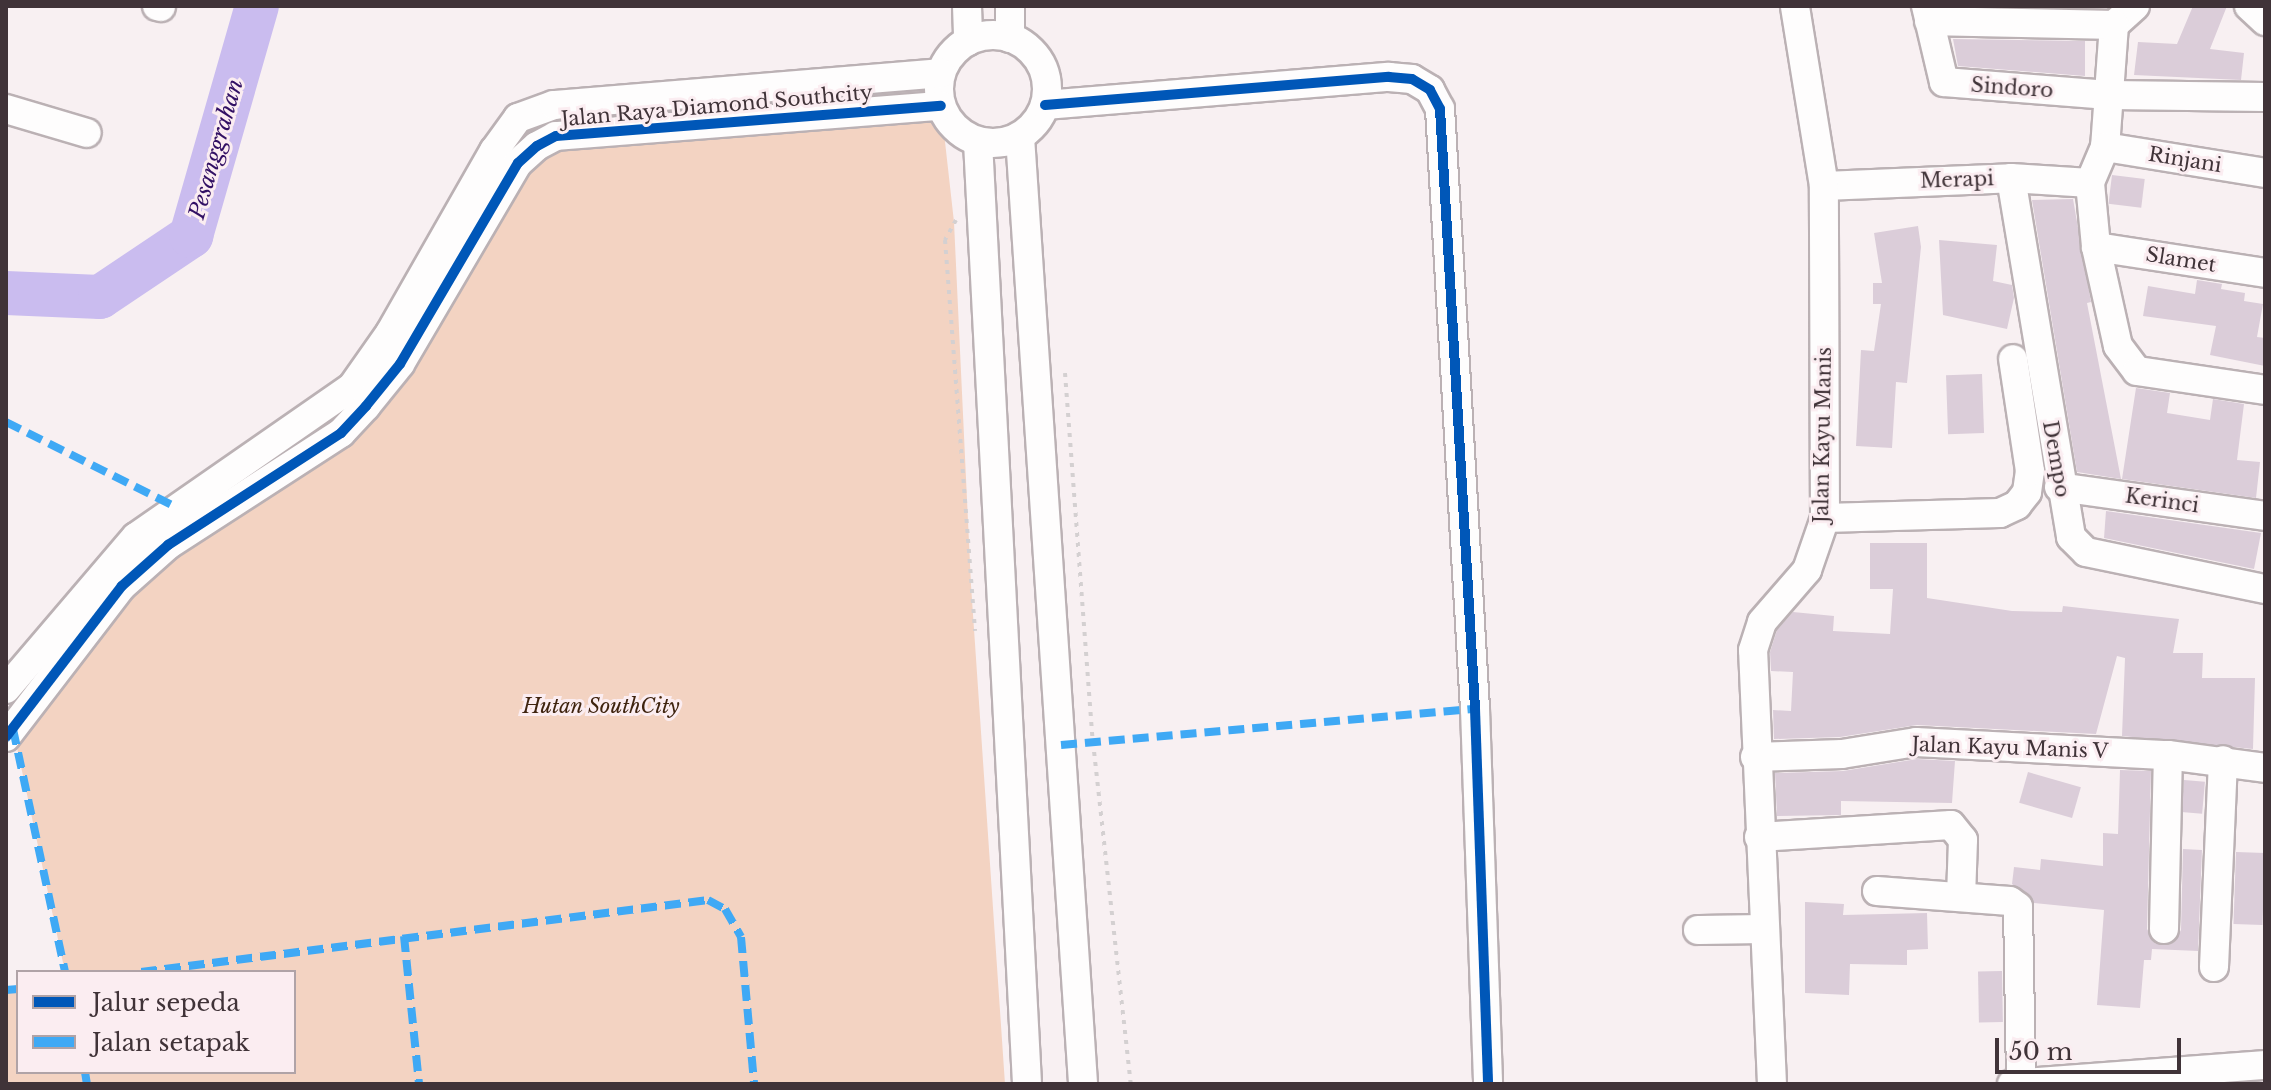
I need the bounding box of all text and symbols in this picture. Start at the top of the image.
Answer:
street label: Sindoro [1970,73,2054,103]
water label: Pesanggrahan [183,76,249,222]
street label: Jalan Raya Diamond Southcity [560,80,874,132]
street label: Rinjani [2147,142,2223,178]
street label: Merapi [1920,167,1994,193]
street label: Slamet [2144,243,2218,277]
street label: Jalan Kayu Manis [1809,347,1837,523]
street label: Dempo [2037,419,2075,499]
street label: Kerinci [2124,484,2200,518]
park label: Hutan SouthCity [522,694,680,718]
street label: Jalan Kayu Manis V [1911,733,2109,763]
legend [16,970,296,1074]
text: Jalur sepeda [92,988,240,1017]
scale bar [1999,1022,2185,1072]
text: Jalan setapak [92,1028,250,1057]
text: 50 m [2009,1037,2072,1066]

